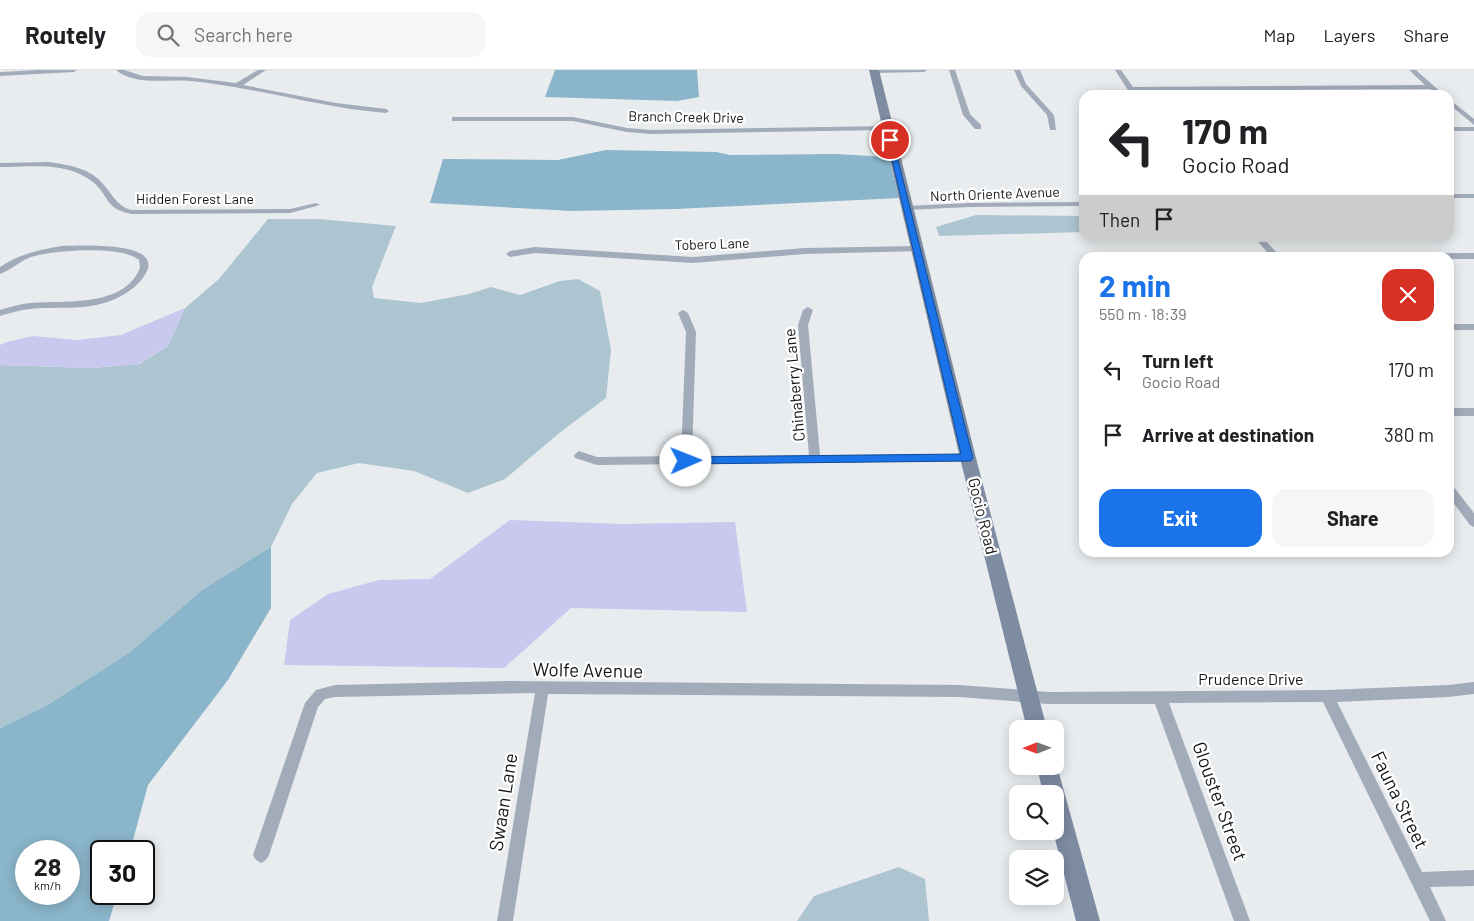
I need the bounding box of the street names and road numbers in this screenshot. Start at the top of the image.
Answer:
street label: Branch Creek Drive [628,107,744,126]
street label: North Oriente Avenue [930,183,1060,204]
street label: Hidden Forest Lane [136,190,254,207]
street label: Tobero Lane [674,234,750,253]
street label: Chinaberry Lane [779,328,808,442]
street label: Gocio Road [965,476,1002,556]
street label: Wolfe Avenue [532,657,644,682]
street label: Prudence Drive [1198,669,1304,688]
street label: Glouster Street [1188,738,1253,864]
street label: Fauna Street [1367,747,1434,852]
street label: Swaan Lane [483,751,522,853]

